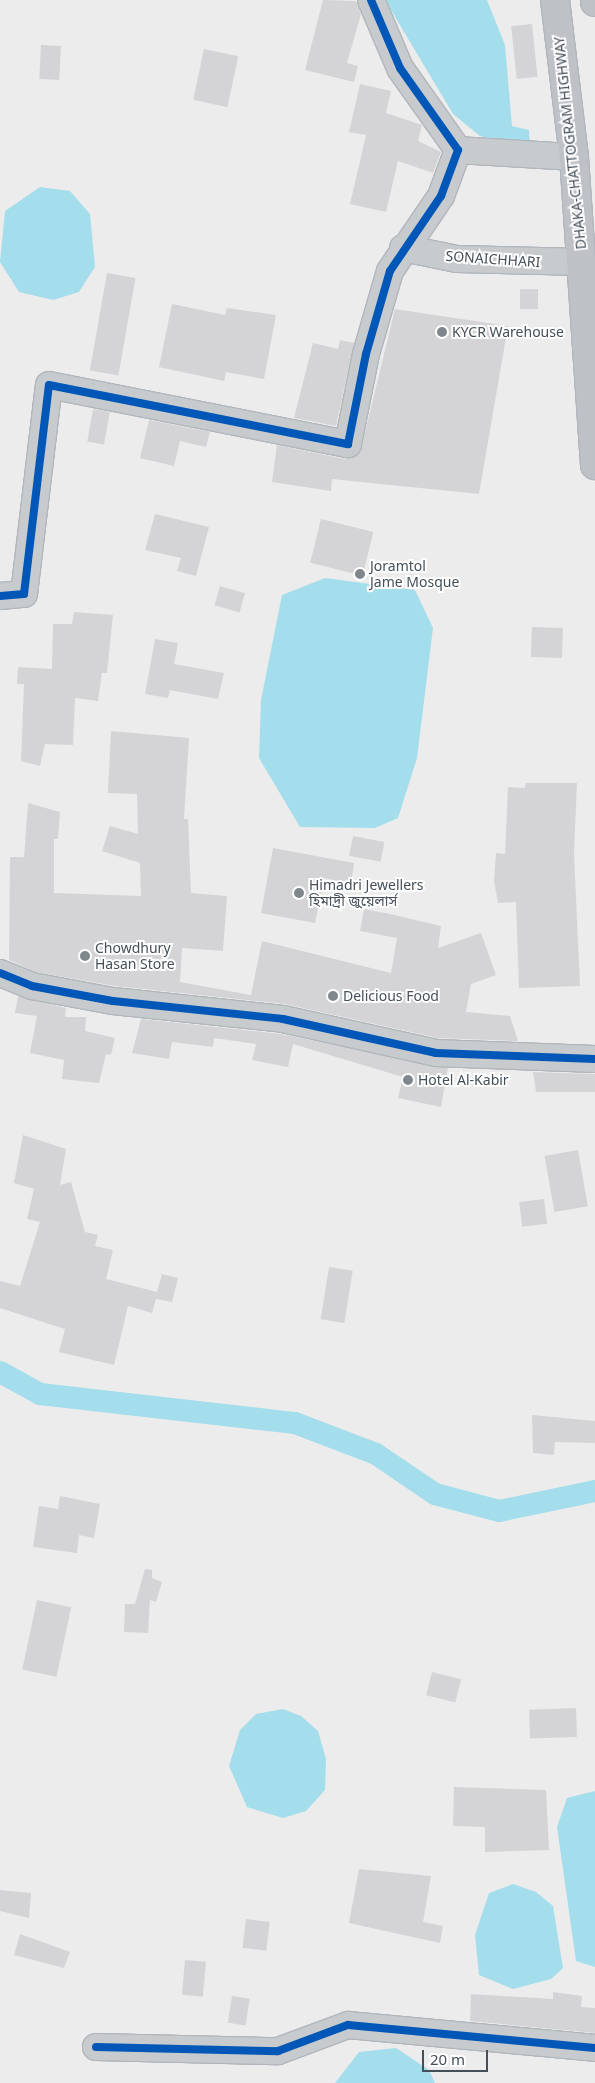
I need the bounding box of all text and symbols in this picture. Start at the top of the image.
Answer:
street label: DHAKA-CHATTOGRAM HIGHWAY [550,36,590,250]
street label: SONAICHHARI [445,247,541,271]
place label: KYCR Warehouse [452,324,564,340]
marker: KYCR Warehouse [436,326,448,338]
place label: Joramtol Jame Mosque [370,558,459,590]
marker: Joramtol Jame Mosque [354,568,366,580]
place label: Himadri Jewellers হিমাদ্রী জুয়েলার্স [309,877,424,910]
marker: Himadri Jewellers হিমাদ্রী জুয়েলার্স [293,887,305,899]
place label: Chowdhury Hasan Store [95,940,175,972]
marker: Chowdhury Hasan Store [79,950,91,962]
place label: Delicious Food [343,988,439,1004]
marker: Delicious Food [327,990,339,1002]
place label: Hotel Al-Kabir [418,1072,509,1088]
marker: Hotel Al-Kabir [402,1074,414,1086]
scale bar [425,2040,491,2072]
text: 20 m [430,2049,465,2069]

